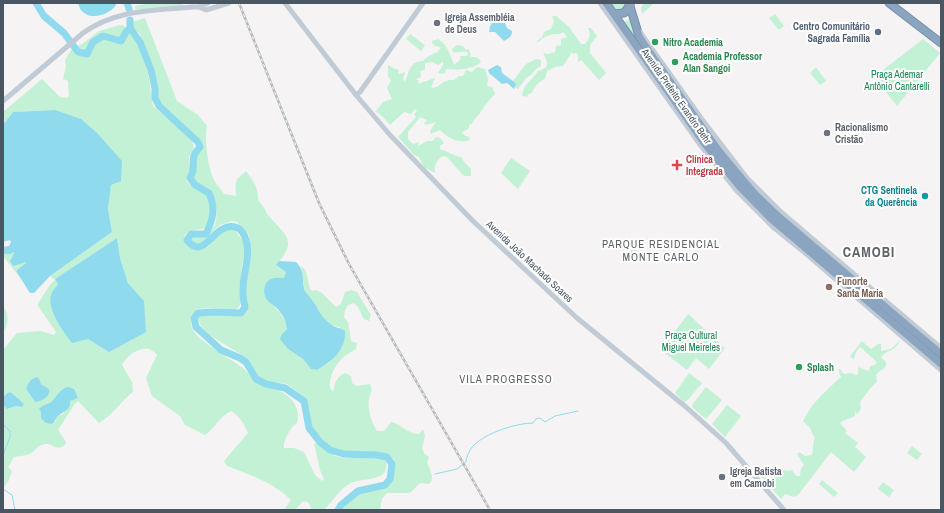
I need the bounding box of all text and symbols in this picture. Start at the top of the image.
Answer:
place label: Igreja Assembléia de Deus [445,11,515,36]
marker: Igreja Assembléia de Deus [432,18,442,28]
place label: Centro Comunitário Sagrada Família [793,20,870,45]
marker: Centro Comunitário Sagrada Família [873,27,883,37]
place label: Nitro Academia [663,36,723,49]
marker: Nitro Academia [650,37,660,47]
street label: Avenida Prefeito Evandro Behr [638,45,715,147]
place label: Academia Professor Alan Sangoi [683,50,763,75]
marker: Academia Professor Alan Sangoi [670,57,680,67]
park label: Praça Ademar Antônio Cantarelli [863,68,930,93]
place label: Racionalismo Cristão [835,121,888,146]
marker: Racionalismo Cristão [822,128,832,138]
place label: Clínica Integrada [686,153,723,178]
marker: Clínica Integrada [671,159,683,171]
place label: CTG Sentinela da Querência [861,184,917,209]
marker: CTG Sentinela da Querência [920,191,930,201]
street label: Avenida João Machado Soares [483,217,576,305]
district label: PARQUE RESIDENCIAL MONTE CARLO [602,237,720,264]
district label: CAMOBI [843,243,895,261]
place label: Funorte Santa Maria [837,275,883,300]
marker: Funorte Santa Maria [824,282,834,292]
park label: Praça Cultural Miguel Meireles [662,329,720,354]
place label: Splash [807,361,834,374]
marker: Splash [794,362,804,372]
district label: VILA PROGRESSO [459,372,553,386]
place label: Igreja Batista em Camobi [730,465,782,490]
marker: Igreja Batista em Camobi [717,472,727,482]

